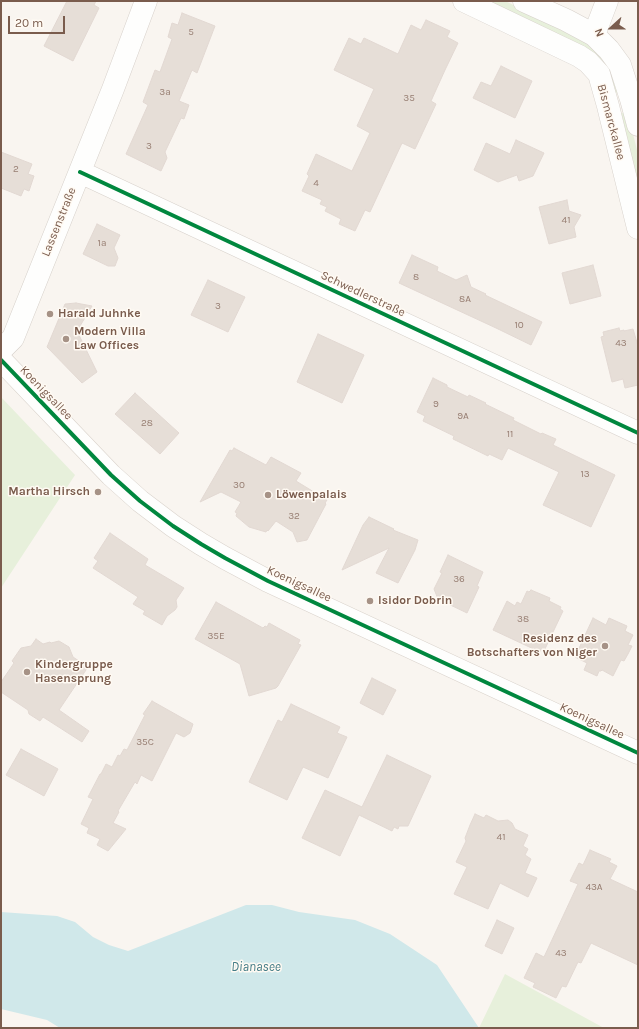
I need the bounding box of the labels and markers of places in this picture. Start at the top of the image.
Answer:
place label: Harald Juhnke [58,307,141,321]
marker: Harald Juhnke [45,309,55,319]
place label: Modern Villa Law Offices [74,325,146,353]
marker: Modern Villa Law Offices [61,334,71,344]
place label: Martha Hirsch [8,485,90,499]
marker: Martha Hirsch [93,487,103,497]
place label: Löwenpalais [276,488,347,502]
marker: Löwenpalais [263,490,273,500]
place label: Isidor Dobrin [378,594,452,608]
marker: Isidor Dobrin [365,596,375,606]
place label: Residenz des Botschafters von Niger [467,632,597,660]
marker: Residenz des Botschafters von Niger [600,641,610,651]
place label: Kindergruppe Hasensprung [35,658,113,686]
marker: Kindergruppe Hasensprung [22,667,32,677]

